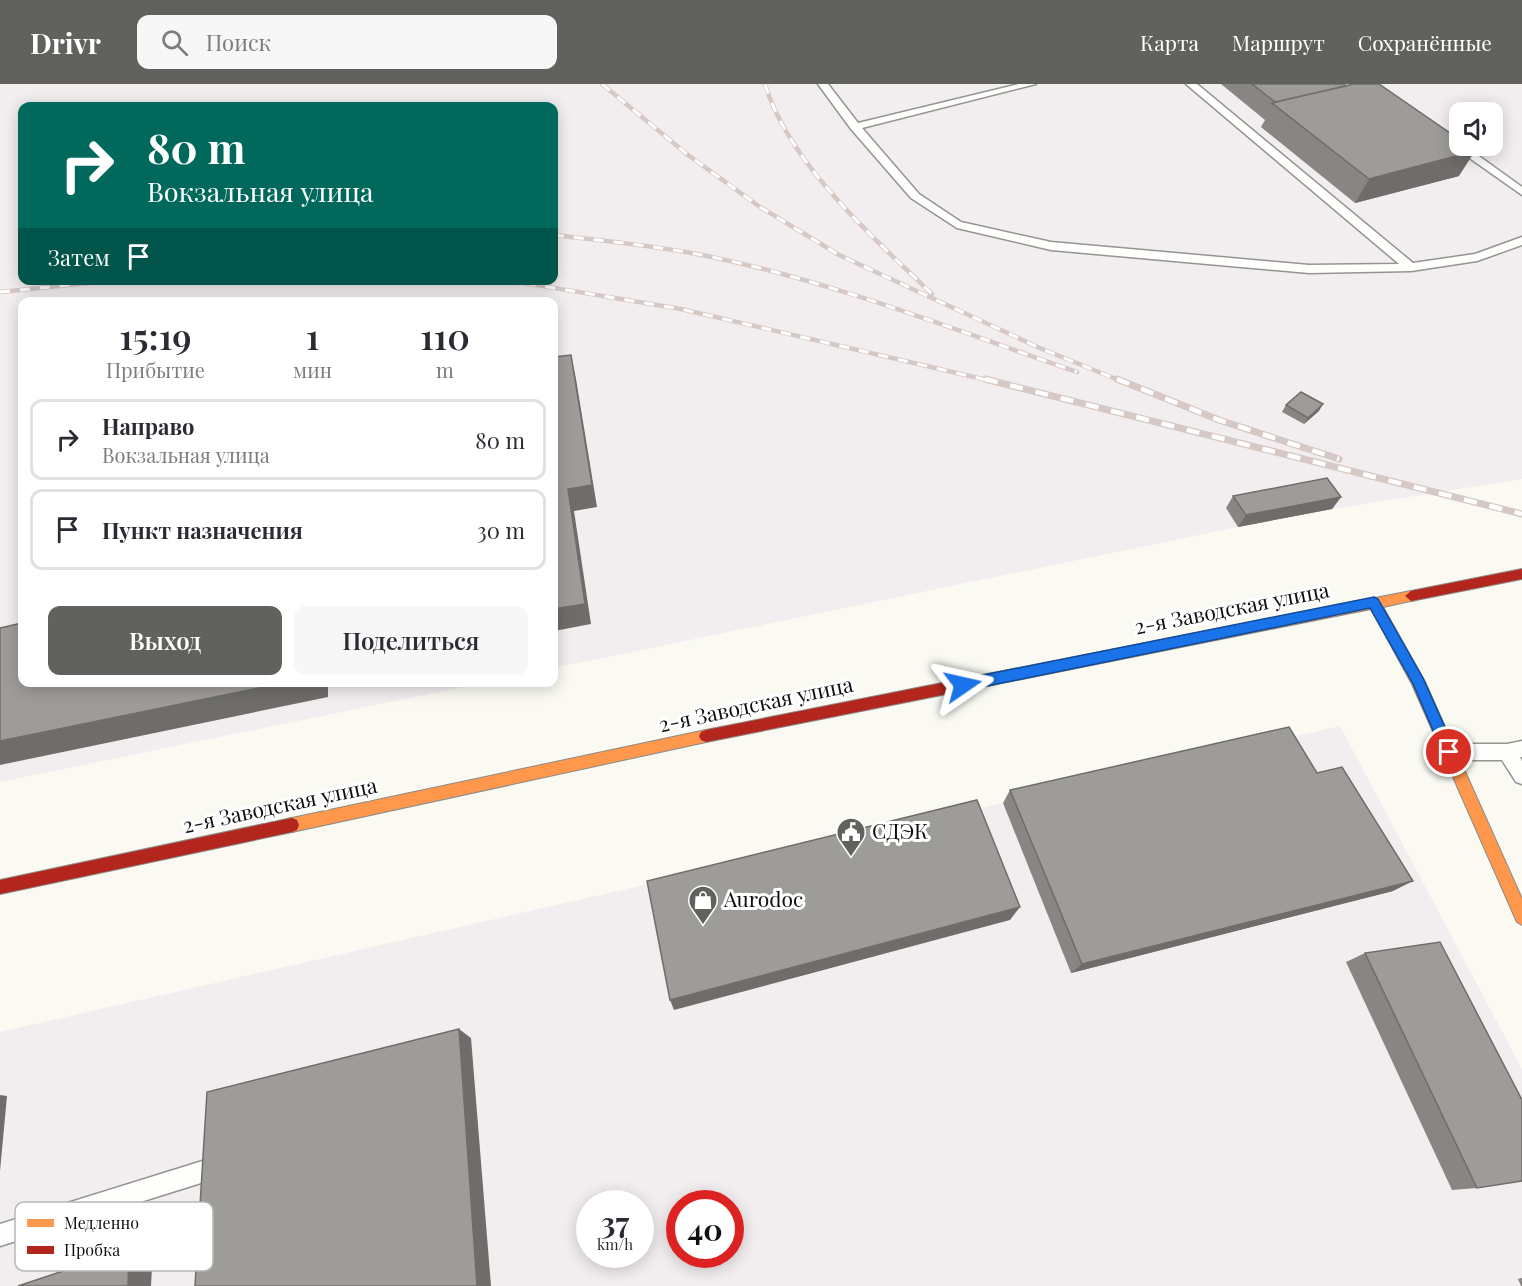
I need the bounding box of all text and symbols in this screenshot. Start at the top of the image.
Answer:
search box [137,15,557,69]
text: Drivr [30,24,101,61]
icon: search [158,26,191,59]
text: Поиск [206,27,271,57]
text: Карта [1140,28,1199,56]
text: Маршрут [1232,28,1325,56]
text: Сохранённые [1358,28,1492,56]
map controls [1449,102,1503,156]
button: sound [1449,102,1503,156]
text: 80 m [147,119,245,175]
icon: right [48,126,126,204]
text: Вокзальная улица [147,173,373,209]
icon: arrive [122,240,155,273]
text: Затем [48,242,110,272]
text: 15:19 [119,311,192,359]
text: 1 [306,311,319,359]
text: 110 [420,311,470,359]
text: Прибытие [106,356,205,383]
text: мин [293,356,332,383]
text: m [436,356,454,383]
text: Направо [102,411,195,441]
icon: right [51,423,84,456]
text: 80 m [475,425,525,455]
text: Вокзальная улица [102,441,270,468]
icon: arrive [51,513,84,546]
text: Пункт назначения [102,515,303,545]
text: 30 m [477,515,525,545]
street label: 2-я Заводская улица [1132,574,1332,640]
button: Выход [48,606,282,675]
button: Поделиться [294,606,528,675]
position arrow [931,653,995,717]
street label: 2-я Заводская улица [656,669,856,737]
pin [1423,726,1474,777]
icon: arrive [1432,735,1465,768]
street label: 2-я Заводская улица [180,770,380,838]
public building icon: СДЭК [835,816,867,858]
place label: СДЭК [872,816,928,844]
shop icon: Aurodoc [687,884,719,926]
place label: Aurodoc [723,884,803,912]
speed limit sign: 40 [666,1190,744,1268]
legend [15,1202,213,1271]
text: 37 [601,1202,629,1242]
text: Медленно [64,1212,139,1233]
text: km/h [597,1234,633,1254]
text: Пробка [64,1239,120,1260]

